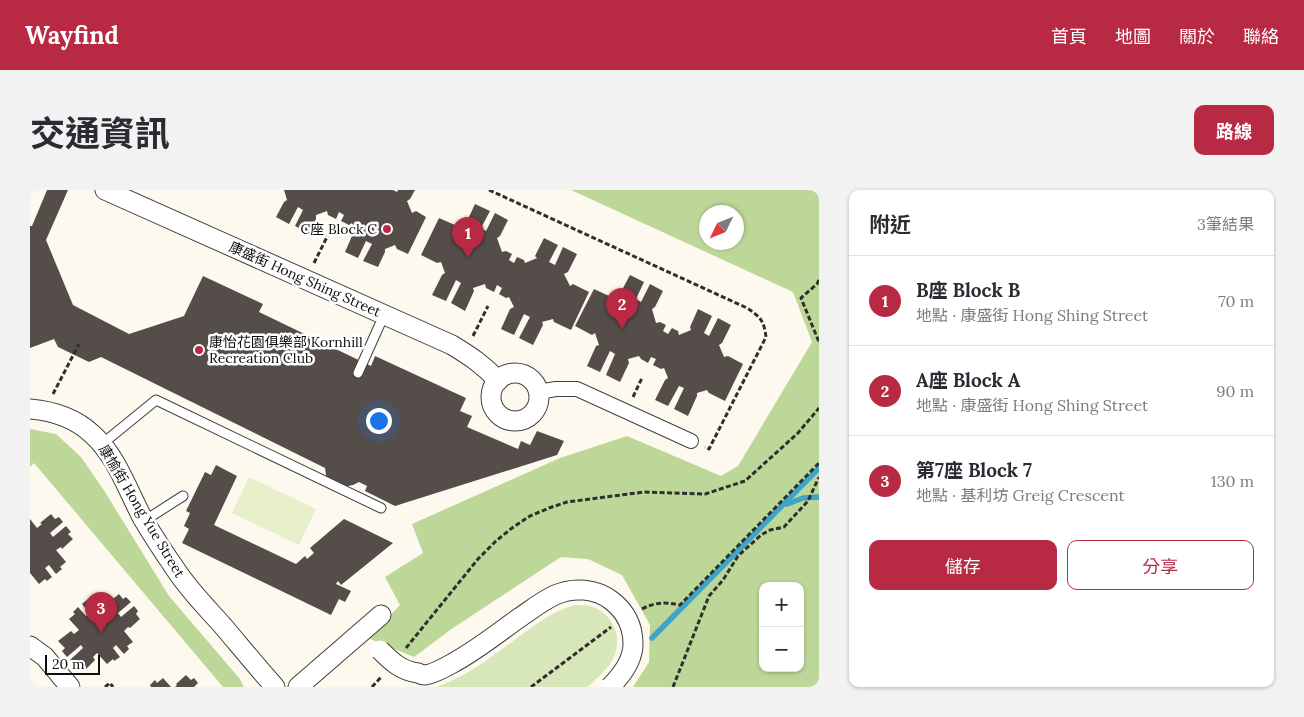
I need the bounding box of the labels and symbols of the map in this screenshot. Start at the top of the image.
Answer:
north arrow [699,205,744,250]
pin: 1 [452,217,484,258]
place label: C座 Block C [301,220,377,238]
marker: C座 Block C [381,223,393,235]
street label: 康盛街 Hong Shing Street [226,237,384,321]
pin: 2 [606,288,638,329]
place label: 康怡花園俱樂部 Kornhill Recreation Club [209,333,363,367]
marker: 康怡花園俱樂部 Kornhill Recreation Club [193,344,205,356]
your location [366,408,392,434]
street label: 康愉街 Hong Yue Street [95,441,189,581]
pin: 3 [85,592,117,633]
scale bar [45,652,100,675]

